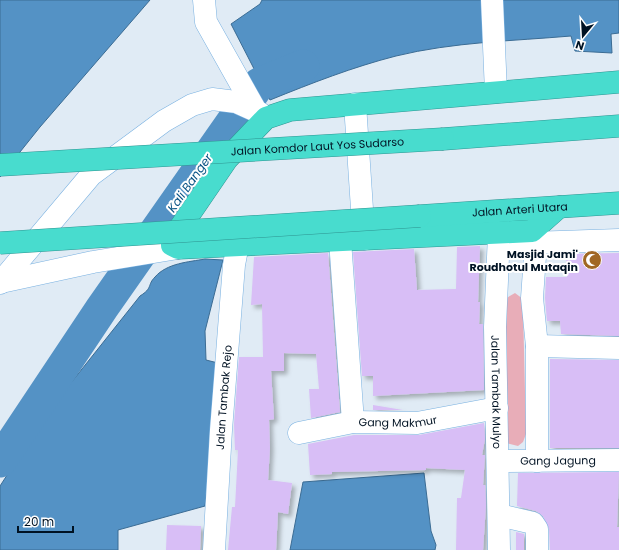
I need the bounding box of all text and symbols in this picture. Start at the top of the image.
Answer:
north arrow [563,16,603,56]
text: N [573,37,586,54]
street label: Jalan Komdor Laut Yos Sudarso [230,133,405,159]
water label: Kali Banger [163,150,216,215]
street label: Jalan Arteri Utara [471,198,568,221]
place label: Masjid Jami' Roudhotul Mutaqin [469,246,578,275]
mosque icon: Masjid Jami' Roudhotul Mutaqin [581,249,603,271]
street label: Jalan Tambak Mulyo [487,335,505,449]
street label: Jalan Tambak Rejo [212,344,236,450]
street label: Gang Makmur [359,411,438,431]
street label: Gang Jagung [520,452,596,469]
scale bar [18,508,73,534]
text: 20 m [24,513,54,530]

